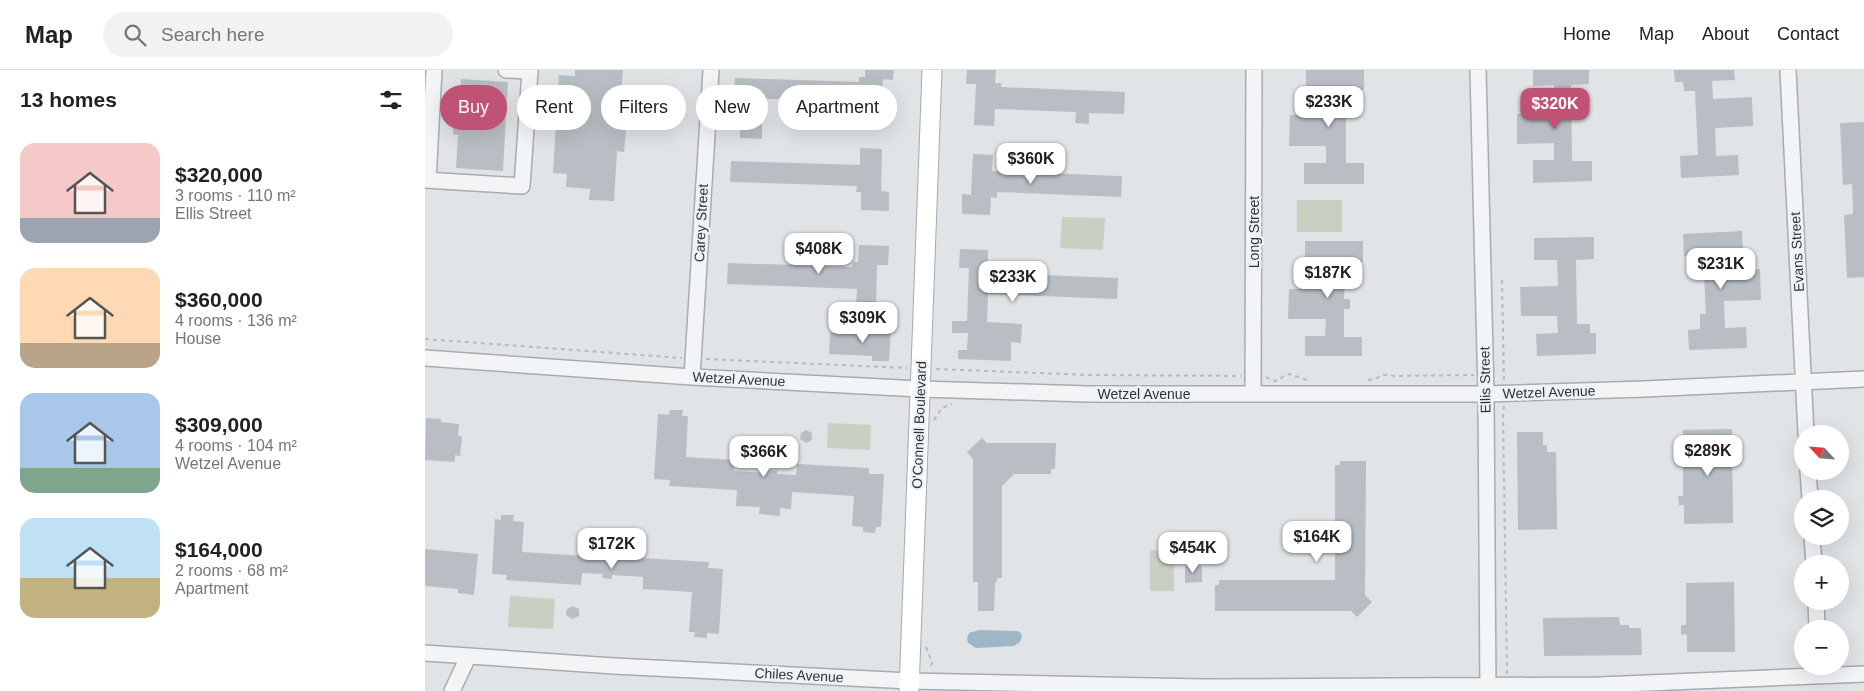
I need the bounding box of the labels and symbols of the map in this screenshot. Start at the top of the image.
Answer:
pin: $233K [1294,85,1364,128]
pin: $320K [1520,88,1590,130]
pin: $360K [996,142,1066,185]
street label: Carey Street [691,183,711,263]
street label: Long Street [1246,196,1262,268]
street label: Evans Street [1787,211,1807,292]
pin: $408K [784,232,854,275]
pin: $231K [1686,248,1756,290]
pin: $187K [1293,256,1363,299]
pin: $233K [978,260,1048,303]
pin: $309K [828,302,898,344]
street label: Ellis Street [1476,346,1494,414]
street label: O'Connell Boulevard [909,361,929,489]
street label: Wetzel Avenue [692,369,786,389]
street label: Wetzel Avenue [1502,382,1596,402]
street label: Wetzel Avenue [1098,386,1191,402]
north arrow [1794,425,1849,480]
pin: $289K [1673,434,1743,477]
pin: $366K [729,436,799,478]
pin: $164K [1282,520,1352,563]
pin: $172K [577,528,647,570]
pin: $454K [1158,532,1228,574]
street label: Chiles Avenue [754,665,844,685]

